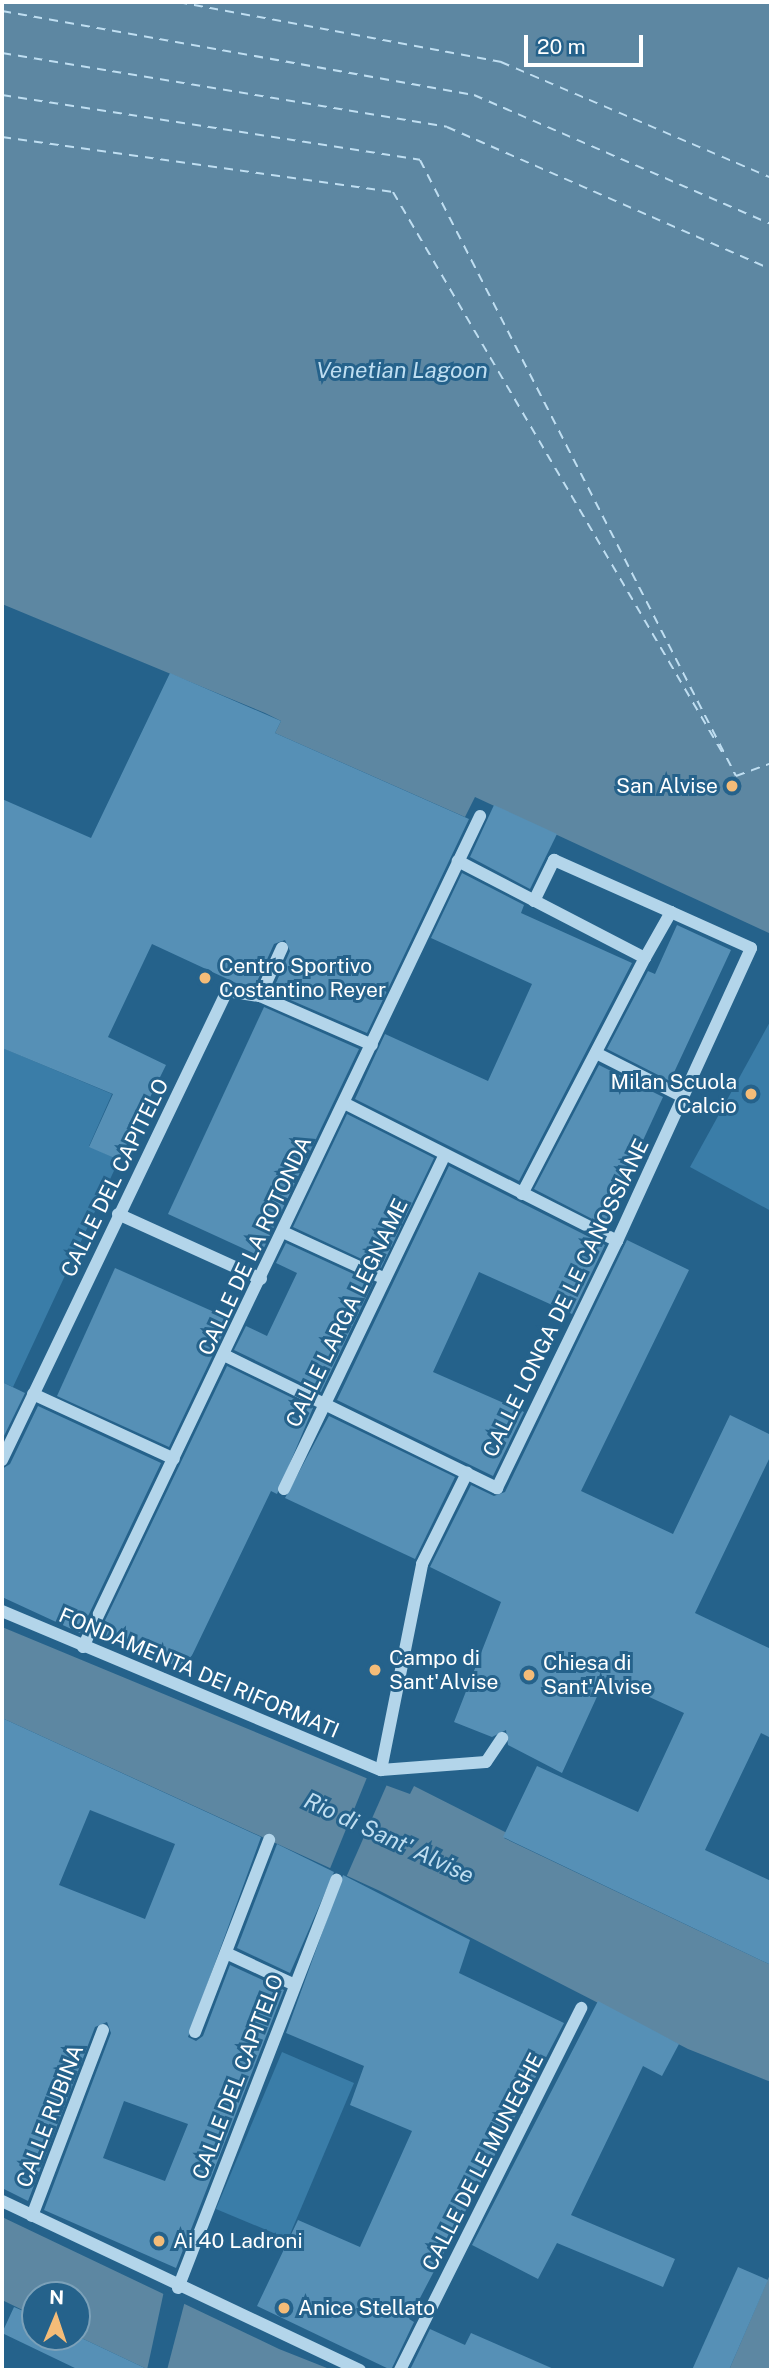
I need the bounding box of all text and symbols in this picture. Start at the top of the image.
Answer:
scale bar [528,21,647,65]
text: 20 m [537,34,586,59]
water label: Venetian Lagoon [316,356,488,384]
place label: San Alvise [616,773,718,799]
marker: San Alvise [724,778,740,794]
place label: Centro Sportivo Costantino Reyer [219,953,386,1003]
marker: Centro Sportivo Costantino Reyer [197,970,213,986]
place label: Milan Scuola Calcio [611,1069,737,1119]
street label: CALLE DEL CAPITELO [56,1075,174,1281]
marker: Milan Scuola Calcio [743,1086,759,1102]
street label: CALLE DE LA ROTONDA [193,1133,317,1359]
street label: CALLE LONGA DE LE CANOSSIANE [478,1135,654,1461]
street label: CALLE LARGA LEGNAME [281,1195,413,1431]
street label: FONDAMENTA DEI RIFORMATI [55,1602,343,1744]
place label: Campo di Sant'Alvise [389,1645,498,1695]
place label: Chiesa di Sant'Alvise [543,1650,652,1700]
marker: Campo di Sant'Alvise [367,1662,383,1678]
marker: Chiesa di Sant'Alvise [521,1667,537,1683]
water label: Rio di Sant' Alvise [299,1786,479,1890]
street label: CALLE DEL CAPITELO [187,1971,289,2183]
street label: CALLE RUBINA [11,2041,89,2191]
street label: CALLE DE LE MUNEGHE [417,2049,549,2275]
place label: Ai 40 Ladroni [173,2228,303,2254]
marker: Ai 40 Ladroni [151,2233,167,2249]
north arrow [21,2281,91,2351]
text: N [49,2286,64,2308]
place label: Anice Stellato [298,2295,435,2321]
marker: Anice Stellato [276,2300,292,2316]

